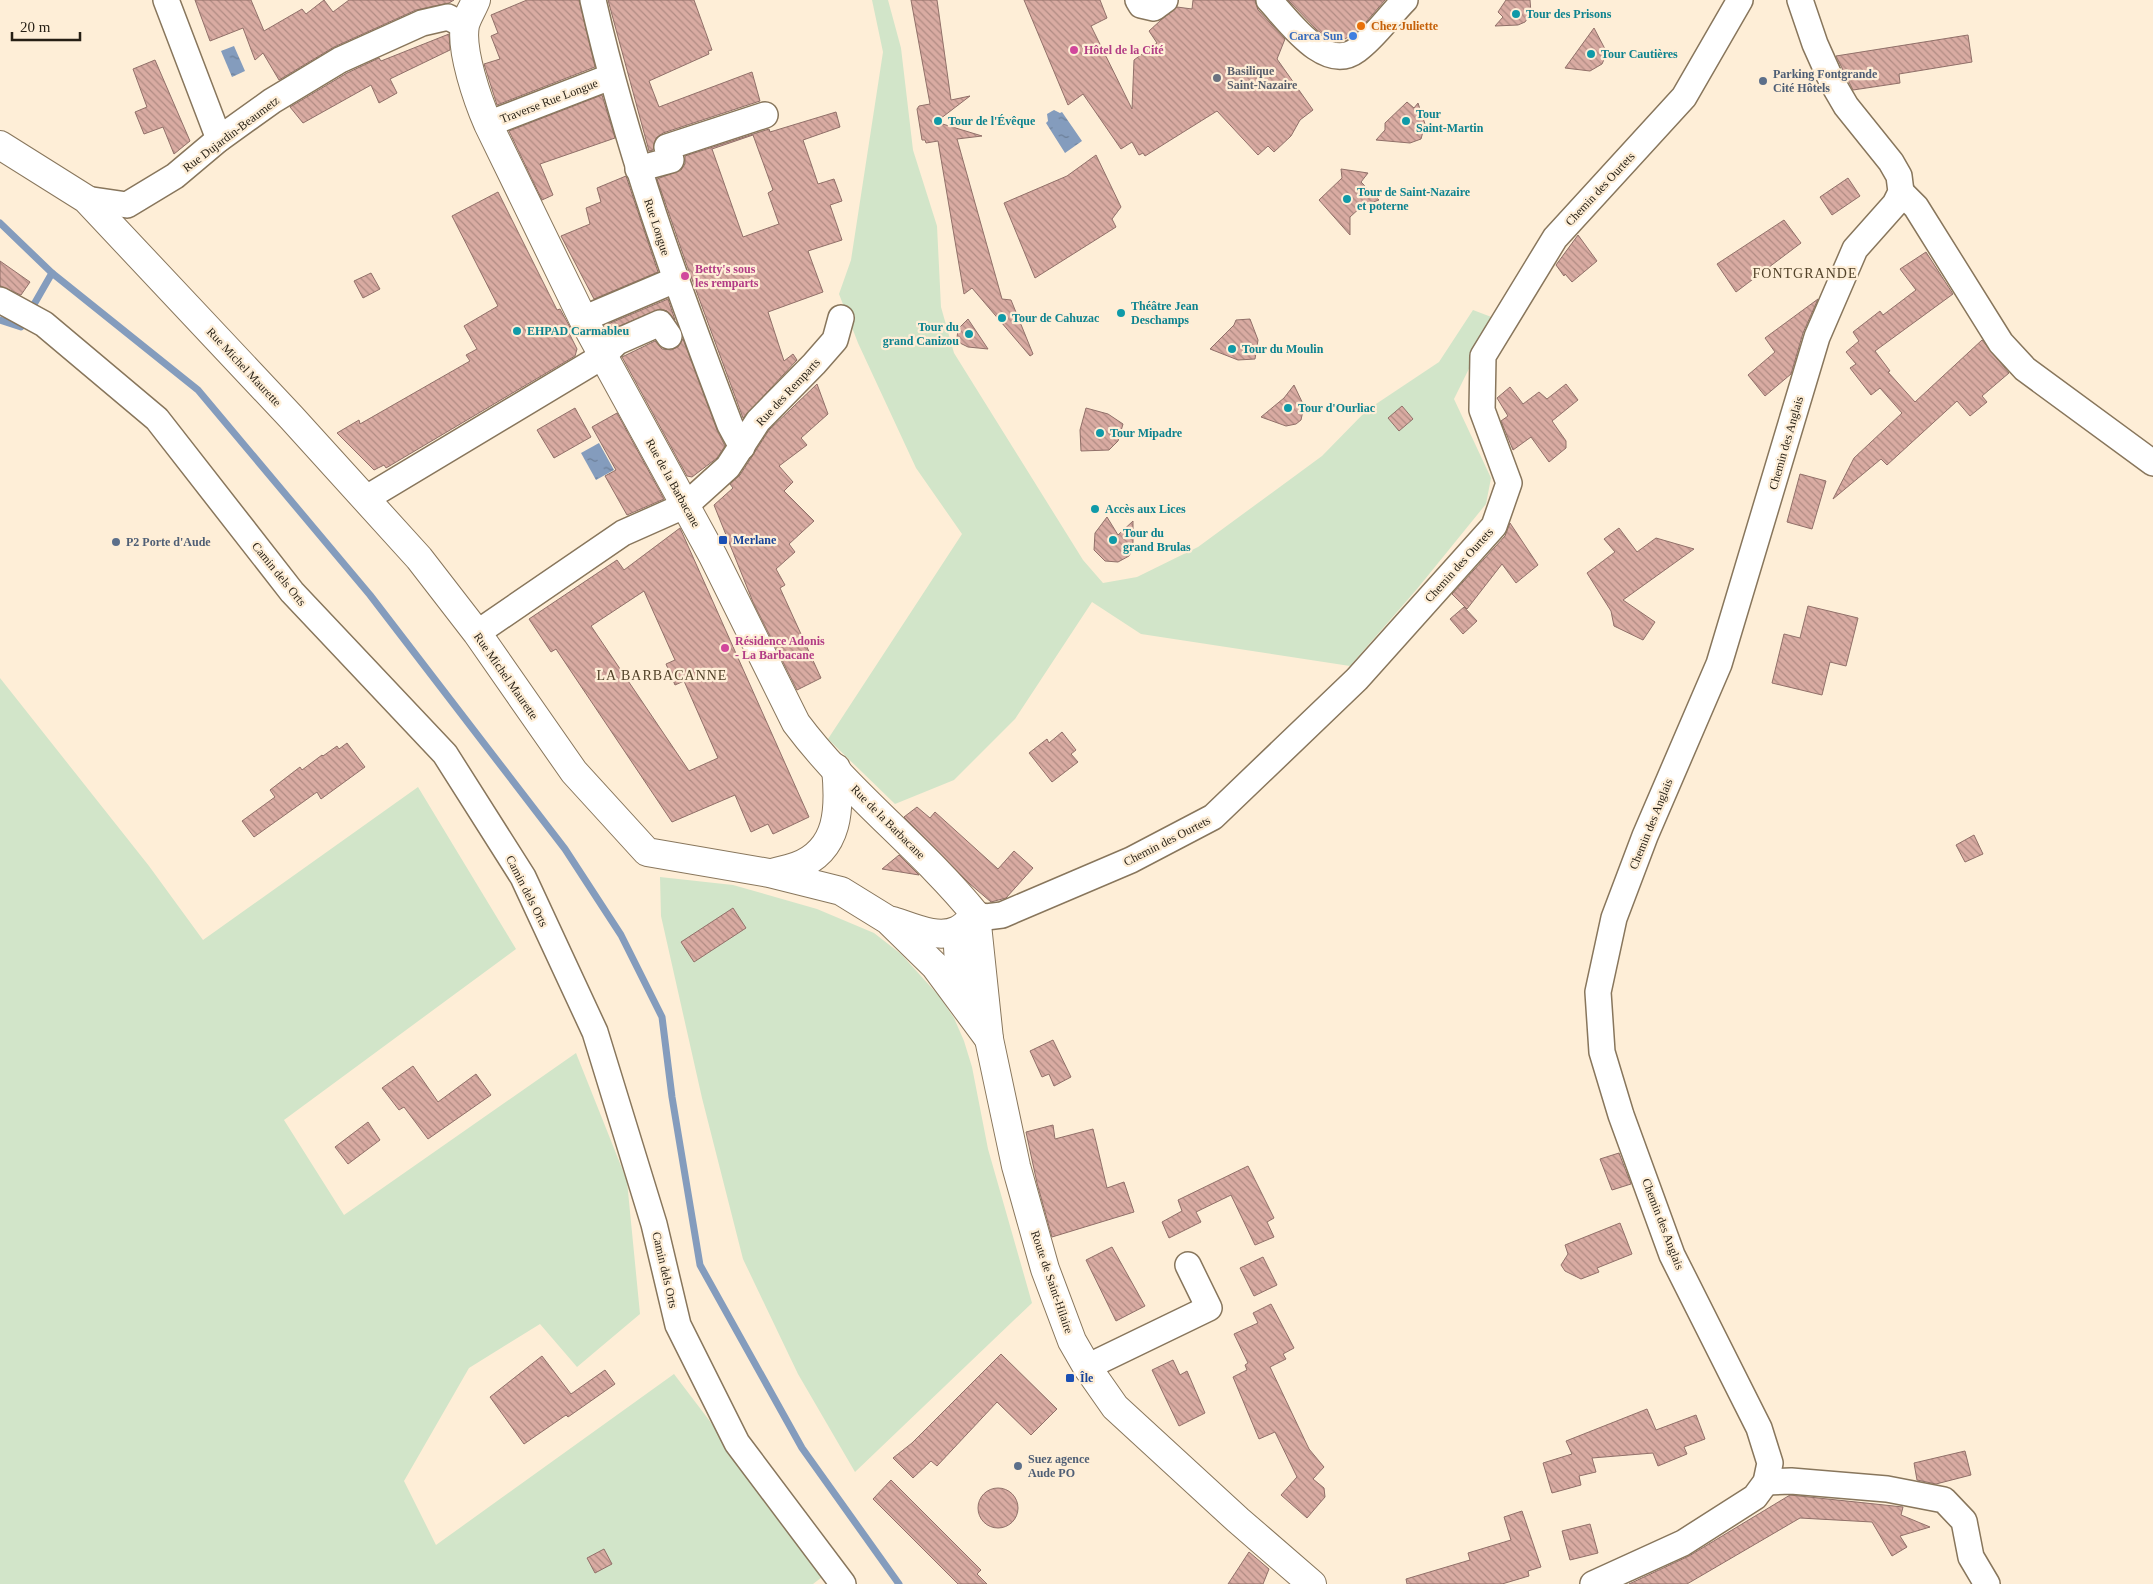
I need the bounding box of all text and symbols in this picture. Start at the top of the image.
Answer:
place label: Tour des Prisons [1526,7,1612,21]
marker: Tour des Prisons [1510,8,1522,20]
scale bar [12,10,80,42]
text: 20 m [20,19,51,35]
place label: Chez Juliette [1371,19,1439,33]
marker: Chez Juliette [1355,20,1367,32]
place label: Carca Sun [1289,29,1343,43]
marker: Carca Sun [1347,30,1359,42]
place label: Hôtel de la Cité [1084,43,1164,57]
marker: Hôtel de la Cité [1068,44,1080,56]
place label: Tour Cautières [1601,47,1678,61]
marker: Tour Cautières [1585,48,1597,60]
place label: Basilique Saint-Nazaire [1227,64,1298,92]
place label: Parking Fontgrande Cité Hôtels [1773,67,1878,95]
marker: Basilique Saint-Nazaire [1211,72,1223,84]
marker: Parking Fontgrande Cité Hôtels [1757,75,1769,87]
street label: Traverse Rue Longue [498,76,600,126]
street label: Rue Dujardin-Beaumetz [180,93,282,175]
place label: Tour Saint-Martin [1416,107,1484,135]
place label: Tour de l'Évêque [948,114,1036,128]
marker: Tour de l'Évêque [932,115,944,127]
marker: Tour Saint-Martin [1400,115,1412,127]
street label: Chemin des Ourtets [1562,149,1638,229]
place label: Tour de Saint-Nazaire et poterne [1357,185,1471,213]
marker: Tour de Saint-Nazaire et poterne [1341,193,1353,205]
street label: Rue Longue [641,197,673,257]
place label: Betty's sous les remparts [695,262,759,290]
district label: FONTGRANDE [1753,266,1857,281]
marker: Betty's sous les remparts [679,270,691,282]
place label: Théâtre Jean Deschamps [1131,299,1199,327]
marker: Théâtre Jean Deschamps [1115,307,1127,319]
place label: Tour de Cahuzac [1012,311,1100,325]
marker: Tour de Cahuzac [996,312,1008,324]
place label: Tour du grand Canizou [883,320,959,348]
place label: EHPAD Carmableu [527,324,629,338]
street label: Rue Michel Maurette [204,325,284,409]
marker: EHPAD Carmableu [511,325,523,337]
marker: Tour du grand Canizou [963,328,975,340]
place label: Tour du Moulin [1242,342,1324,356]
marker: Tour du Moulin [1226,343,1238,355]
street label: Rue des Remparts [753,355,823,429]
street label: Chemin des Anglais [1766,394,1806,491]
place label: Tour d'Ourliac [1298,401,1376,415]
marker: Tour d'Ourliac [1282,402,1294,414]
place label: Tour Mipadre [1110,426,1183,440]
marker: Tour Mipadre [1094,427,1106,439]
street label: Rue de la Barbacane [643,436,703,530]
place label: Accès aux Lices [1105,502,1186,516]
marker: Accès aux Lices [1089,503,1101,515]
street label: Chemin des Ourtets [1422,525,1496,605]
place label: Tour du grand Brulas [1123,526,1191,554]
place label: Merlane [733,533,777,547]
marker: Merlane [717,534,729,546]
marker: Tour du grand Brulas [1107,534,1119,546]
place label: P2 Porte d'Aude [126,535,211,549]
marker: P2 Porte d'Aude [110,536,122,548]
street label: Camin dels Orts [249,539,309,609]
street label: Rue Michel Maurette [471,630,541,722]
place label: Résidence Adonis - La Barbacane [735,634,825,662]
marker: Résidence Adonis - La Barbacane [719,642,731,654]
district label: LA BARBACANNE [597,668,727,683]
street label: Chemin des Anglais [1626,776,1676,871]
street label: Rue de la Barbacane [848,782,928,862]
street label: Chemin des Ourtets [1121,813,1213,869]
street label: Camin dels Orts [503,853,551,929]
street label: Chemin des Anglais [1639,1176,1687,1272]
street label: Route de Saint-Hilaire [1028,1229,1076,1335]
street label: Camin dels Orts [649,1230,681,1310]
place label: Île [1080,1371,1094,1385]
marker: Île [1064,1372,1076,1384]
place label: Suez agence Aude PO [1028,1452,1090,1480]
marker: Suez agence Aude PO [1012,1460,1024,1472]

